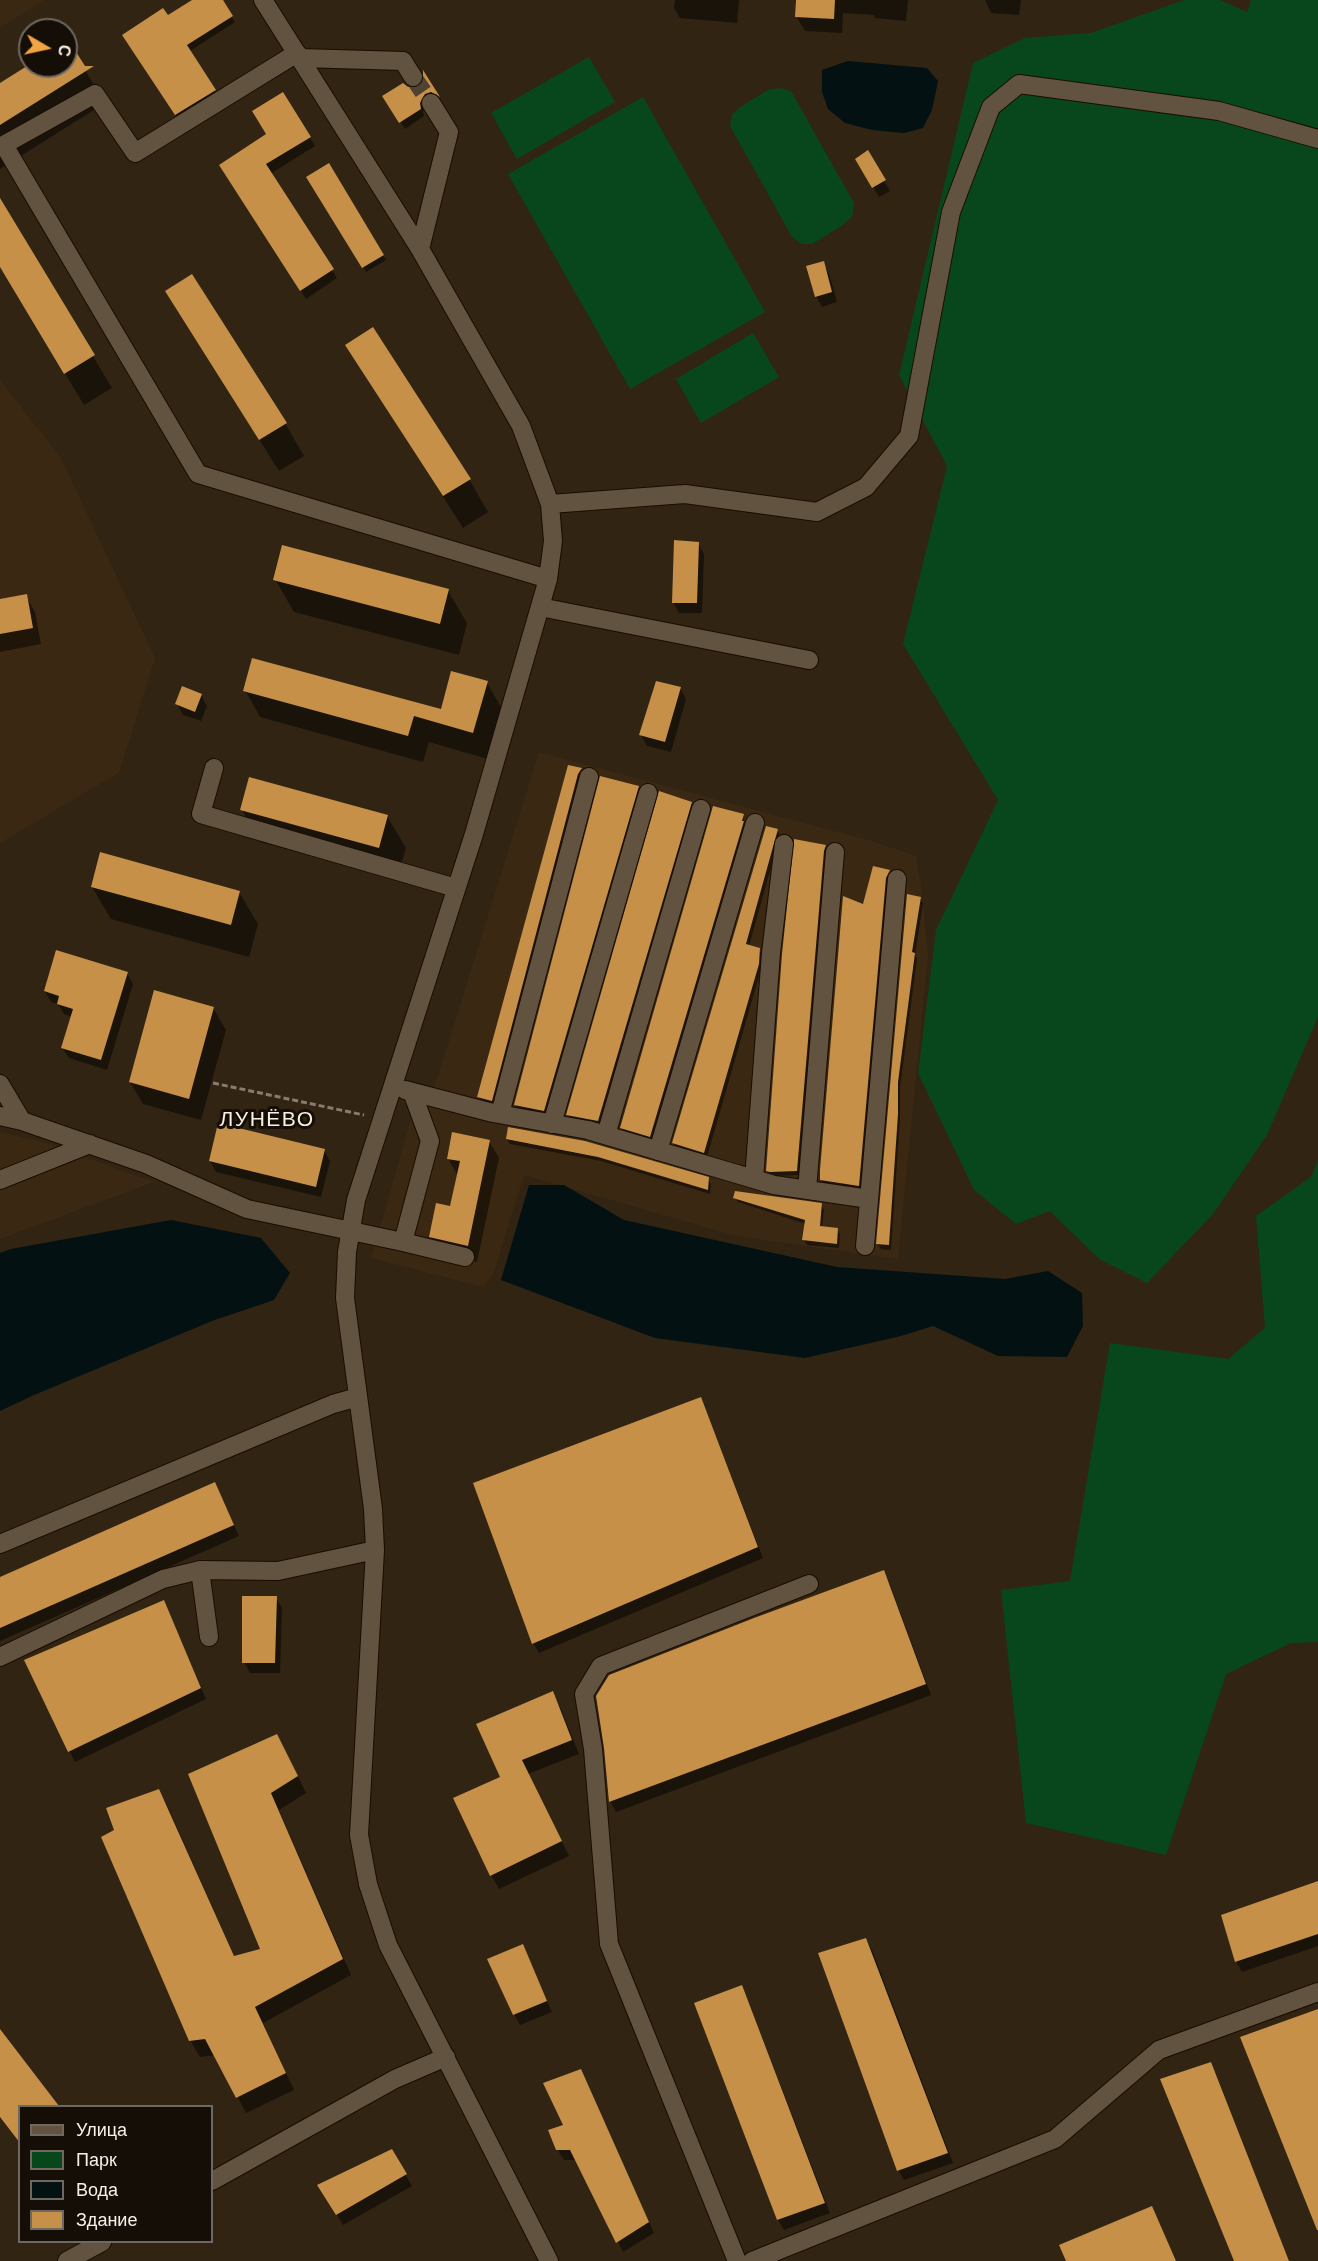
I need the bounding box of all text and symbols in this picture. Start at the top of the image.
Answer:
north arrow [18,18,78,78]
text: С [55,44,74,58]
district label: ЛУНЁВО [220,1107,314,1133]
legend [18,2105,213,2243]
text: Улица [76,2120,127,2140]
text: Парк [76,2150,117,2170]
text: Вода [76,2180,118,2200]
text: Здание [76,2210,137,2230]

